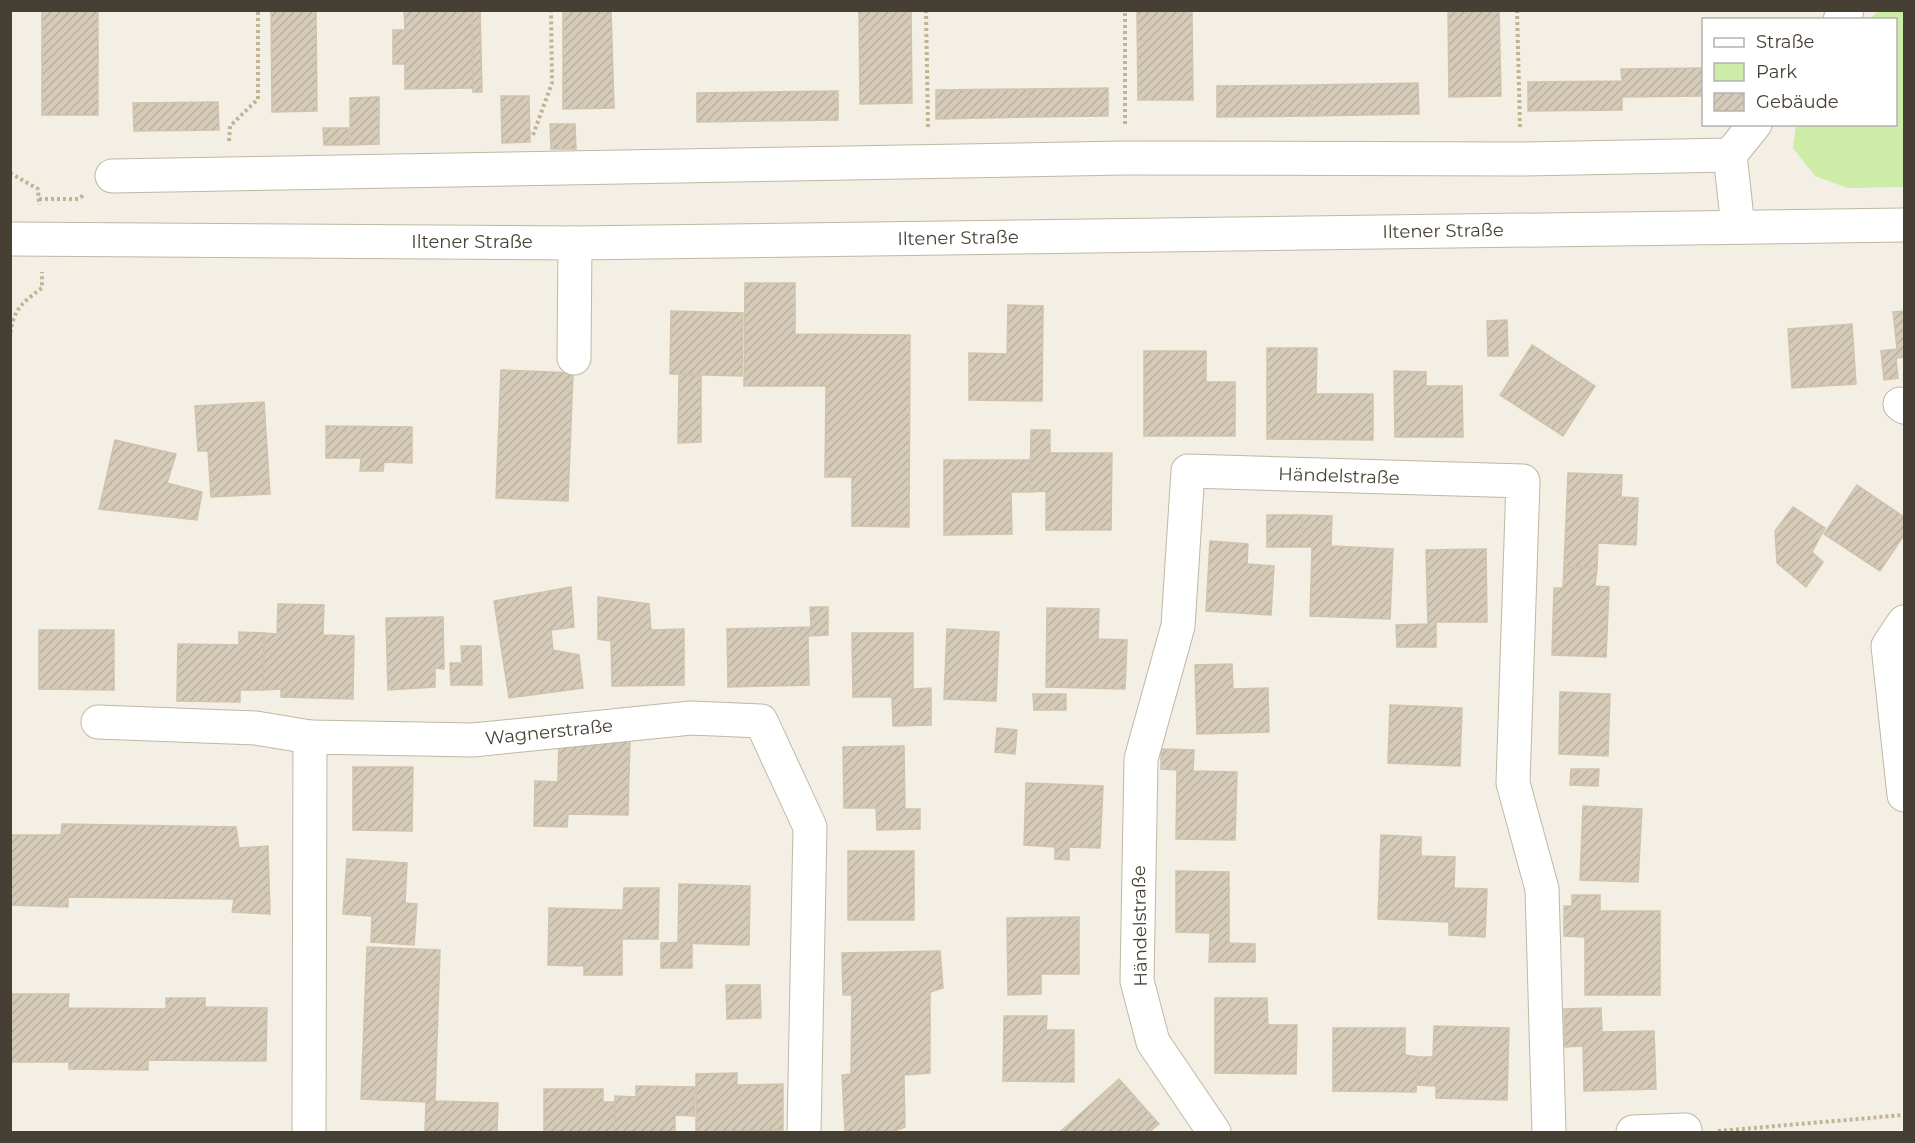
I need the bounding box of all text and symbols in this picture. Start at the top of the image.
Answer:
legend [1702,18,1897,126]
text: Straße [1756,31,1815,53]
text: Park [1756,61,1797,83]
text: Gebäude [1756,91,1839,113]
street label: Iltener Straße [1382,219,1504,243]
street label: Iltener Straße [897,226,1019,250]
street label: Iltener Straße [411,231,533,253]
street label: Händelstraße [1278,463,1400,489]
street label: Wagnerstraße [484,714,614,750]
street label: Händelstraße [1128,865,1152,987]

